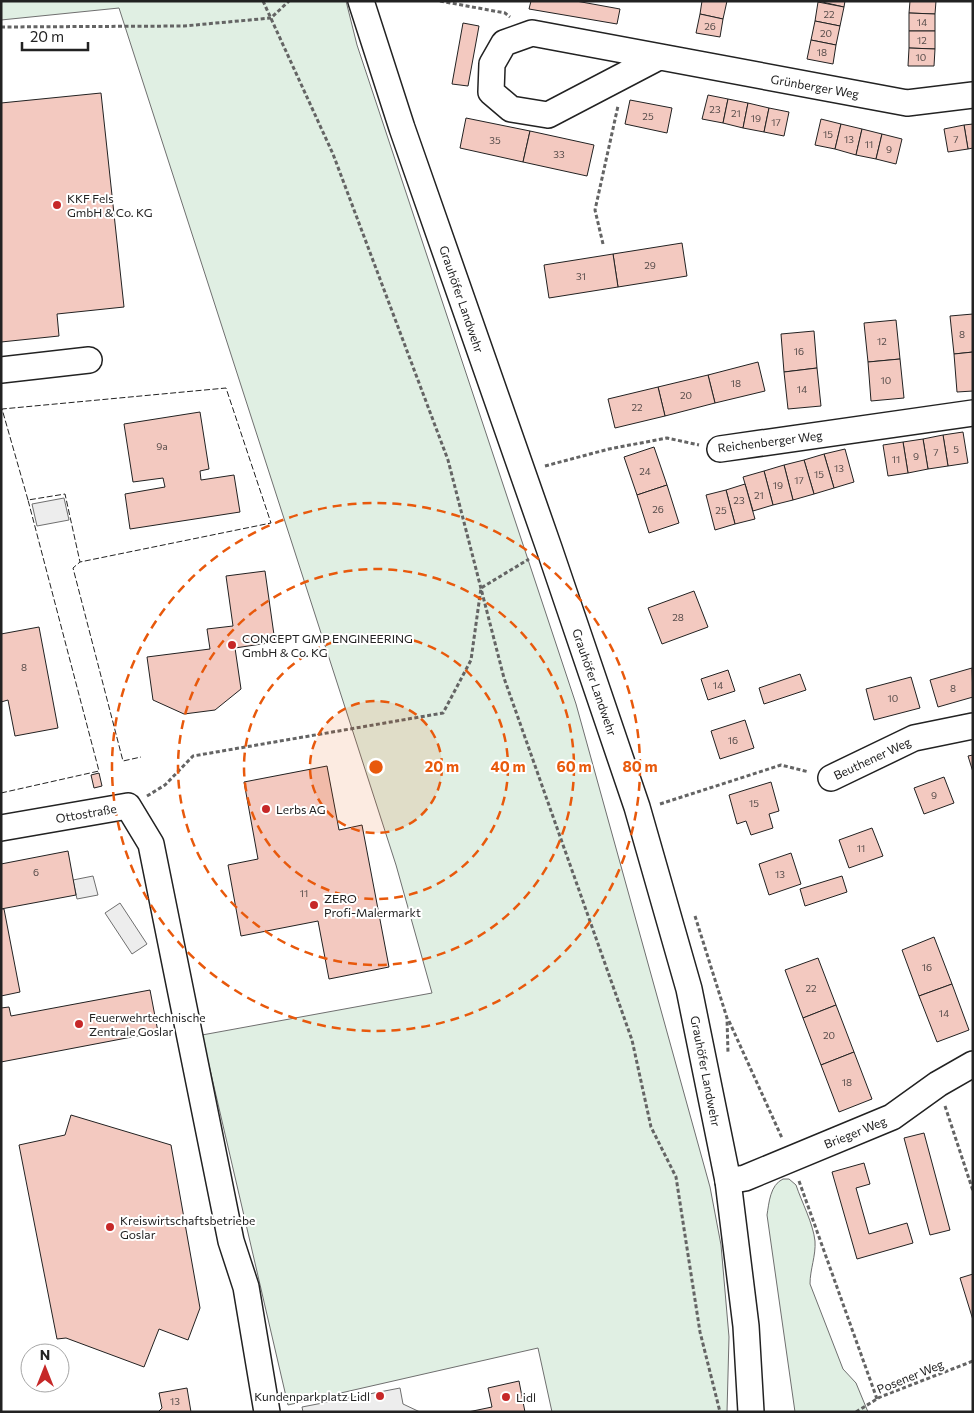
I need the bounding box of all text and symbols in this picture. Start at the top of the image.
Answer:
house number: 22 [823,8,835,20]
house number: 14 [917,16,927,28]
scale bar [22,20,89,52]
house number: 26 [704,20,716,32]
text: 20 m [30,27,64,45]
house number: 20 [820,27,832,39]
house number: 12 [917,34,927,46]
house number: 18 [817,46,827,58]
house number: 10 [916,51,926,63]
street label: Grünberger Weg [770,71,861,101]
house number: 23 [709,103,721,115]
house number: 21 [731,107,741,119]
house number: 25 [642,110,654,122]
house number: 19 [751,112,761,124]
house number: 17 [771,116,781,128]
house number: 15 [823,128,833,140]
house number: 13 [844,133,854,145]
house number: 7 [953,133,959,145]
house number: 35 [489,134,501,146]
house number: 11 [865,138,873,150]
house number: 9 [886,143,892,155]
house number: 33 [553,148,565,160]
place label: KKF Fels GmbH & Co. KG [67,191,152,219]
marker: KKF Fels GmbH & Co. KG [51,199,63,211]
street label: Grauhöfer Landwehr [437,243,487,355]
house number: 29 [644,259,656,271]
house number: 31 [576,270,586,282]
house number: 8 [959,328,965,340]
house number: 12 [877,335,887,347]
house number: 16 [794,345,804,357]
house number: 10 [881,374,891,386]
house number: 18 [731,377,741,389]
house number: 14 [797,383,807,395]
house number: 20 [680,389,692,401]
house number: 22 [631,401,643,413]
street label: Reichenberger Weg [717,428,824,454]
house number: 9a [156,440,168,452]
house number: 5 [953,443,959,455]
house number: 7 [933,446,939,458]
house number: 9 [913,450,919,462]
house number: 11 [892,453,900,465]
house number: 13 [834,462,844,474]
house number: 24 [639,465,651,477]
house number: 15 [814,468,824,480]
house number: 17 [794,474,804,486]
house number: 19 [773,479,783,491]
house number: 21 [754,489,764,501]
house number: 23 [733,494,745,506]
house number: 26 [652,503,664,515]
house number: 25 [715,504,727,516]
house number: 28 [672,611,684,623]
street label: Grauhöfer Landwehr [570,626,620,738]
place label: CONCEPT GMP ENGINEERING GmbH & Co. KG [242,631,413,659]
marker: CONCEPT GMP ENGINEERING GmbH & Co. KG [226,639,238,651]
house number: 8 [21,661,27,673]
house number: 14 [713,679,723,691]
house number: 8 [950,682,956,694]
house number: 10 [888,692,898,704]
house number: 16 [728,734,738,746]
street label: Beuthener Weg [831,734,913,782]
text: 20 m [425,757,459,775]
text: 40 m [490,757,526,775]
text: 60 m [556,757,592,775]
text: 80 m [622,757,658,775]
centre of rings [367,758,385,776]
house number: 9 [931,789,937,801]
house number: 15 [749,797,759,809]
street label: Ottostraße [54,801,118,825]
place label: Lerbs AG [276,802,325,816]
marker: Lerbs AG [260,803,272,815]
house number: 11 [857,842,865,854]
house number: 6 [33,866,39,878]
house number: 13 [775,868,785,880]
house number: 11 [300,887,308,899]
place label: ZERO Profi-Malermarkt [324,891,421,919]
marker: ZERO Profi-Malermarkt [308,899,320,911]
house number: 16 [922,961,932,973]
house number: 22 [805,982,817,994]
house number: 14 [939,1007,949,1019]
place label: Feuerwehrtechnische Zentrale Goslar [89,1010,206,1038]
street label: Grauhöfer Landwehr [688,1014,724,1128]
marker: Feuerwehrtechnische Zentrale Goslar [73,1018,85,1030]
house number: 20 [823,1029,835,1041]
house number: 18 [842,1076,852,1088]
street label: Brieger Weg [822,1113,889,1151]
place label: Kreiswirtschaftsbetriebe Goslar [120,1213,255,1241]
marker: Kreiswirtschaftsbetriebe Goslar [104,1221,116,1233]
north arrow [20,1343,70,1393]
text: N [40,1346,50,1363]
street label: Posener Weg [875,1356,946,1396]
place label: Kundenparkplatz Lidl [254,1389,370,1403]
marker: Kundenparkplatz Lidl [374,1390,386,1402]
place label: Lidl [516,1390,536,1404]
marker: Lidl [500,1391,512,1403]
house number: 13 [170,1395,180,1407]

